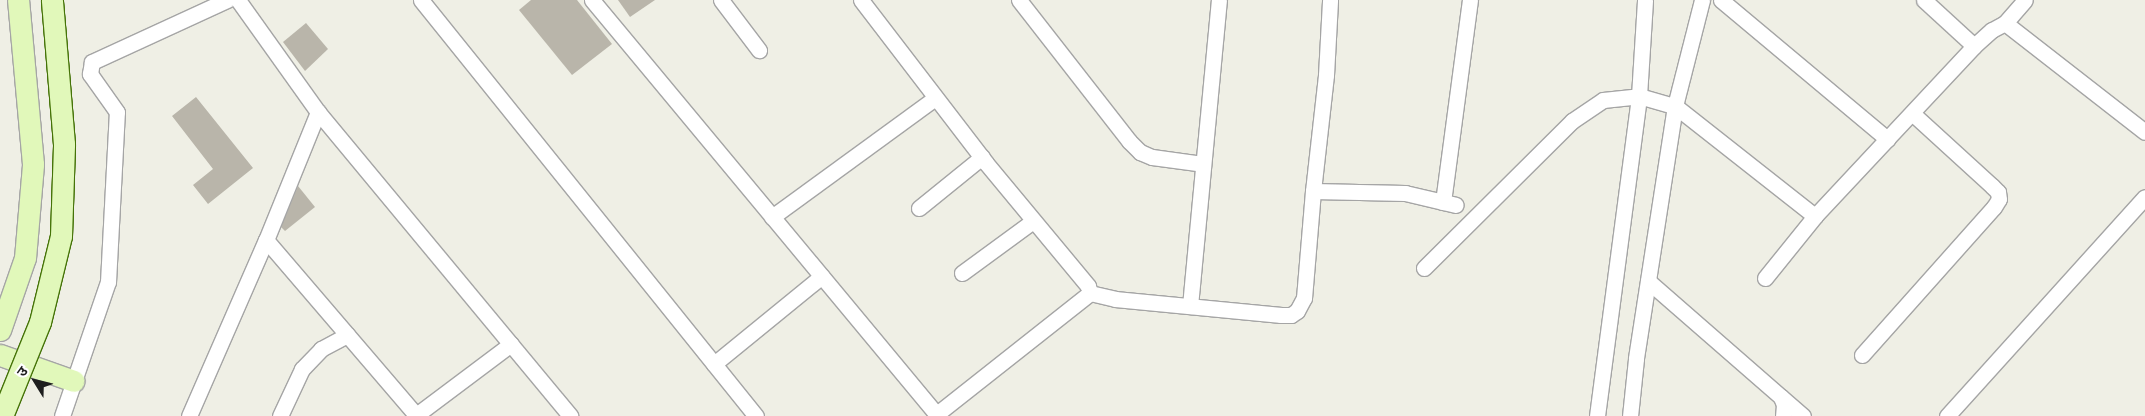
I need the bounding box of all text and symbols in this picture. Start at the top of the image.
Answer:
north arrow [10,356,60,406]
text: उ [13,364,32,380]

